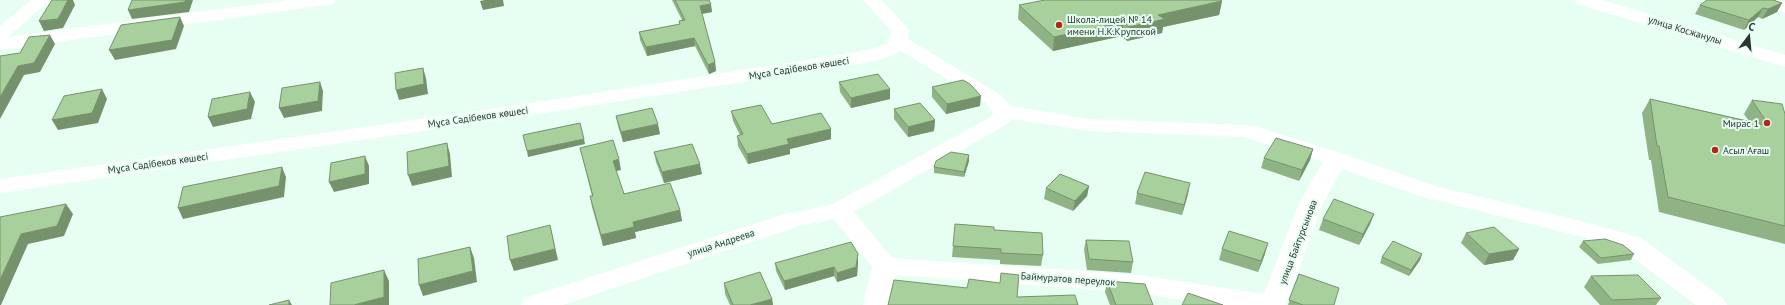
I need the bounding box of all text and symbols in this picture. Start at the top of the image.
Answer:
place label: Школа-лицей № 14 имени Н.К.Крупской [1067,13,1156,38]
street label: улица Косжанулы [1646,13,1724,47]
north arrow [1729,16,1769,56]
text: С [1747,19,1757,34]
marker: Школа-лицей № 14 имени Н.К.Крупской [1054,20,1064,30]
street label: Мұса Сәдібеков көшесі [748,54,850,82]
street label: Мұса Сәдібеков көшесі [427,104,529,130]
place label: Мирас 1 [1723,117,1759,130]
marker: Мирас 1 [1762,118,1772,128]
place label: Асыл Ағаш [1723,144,1769,157]
marker: Асыл Ағаш [1710,145,1720,155]
street label: Мұса Сәдібеков көшесі [107,150,209,176]
street label: улица Байтурсынова [1276,198,1320,286]
street label: улица Андреева [686,226,756,260]
street label: Баймуратов переулок [1020,269,1116,289]

